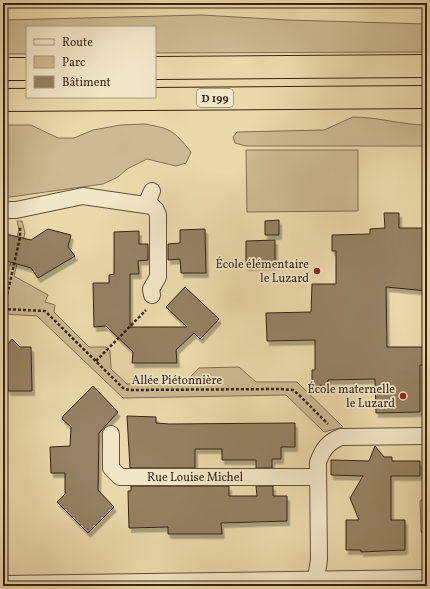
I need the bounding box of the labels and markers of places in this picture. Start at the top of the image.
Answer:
place label: École élémentaire le Luzard [216,256,309,287]
marker: École élémentaire le Luzard [312,266,322,276]
place label: École maternelle le Luzard [308,381,395,412]
marker: École maternelle le Luzard [398,391,408,401]

